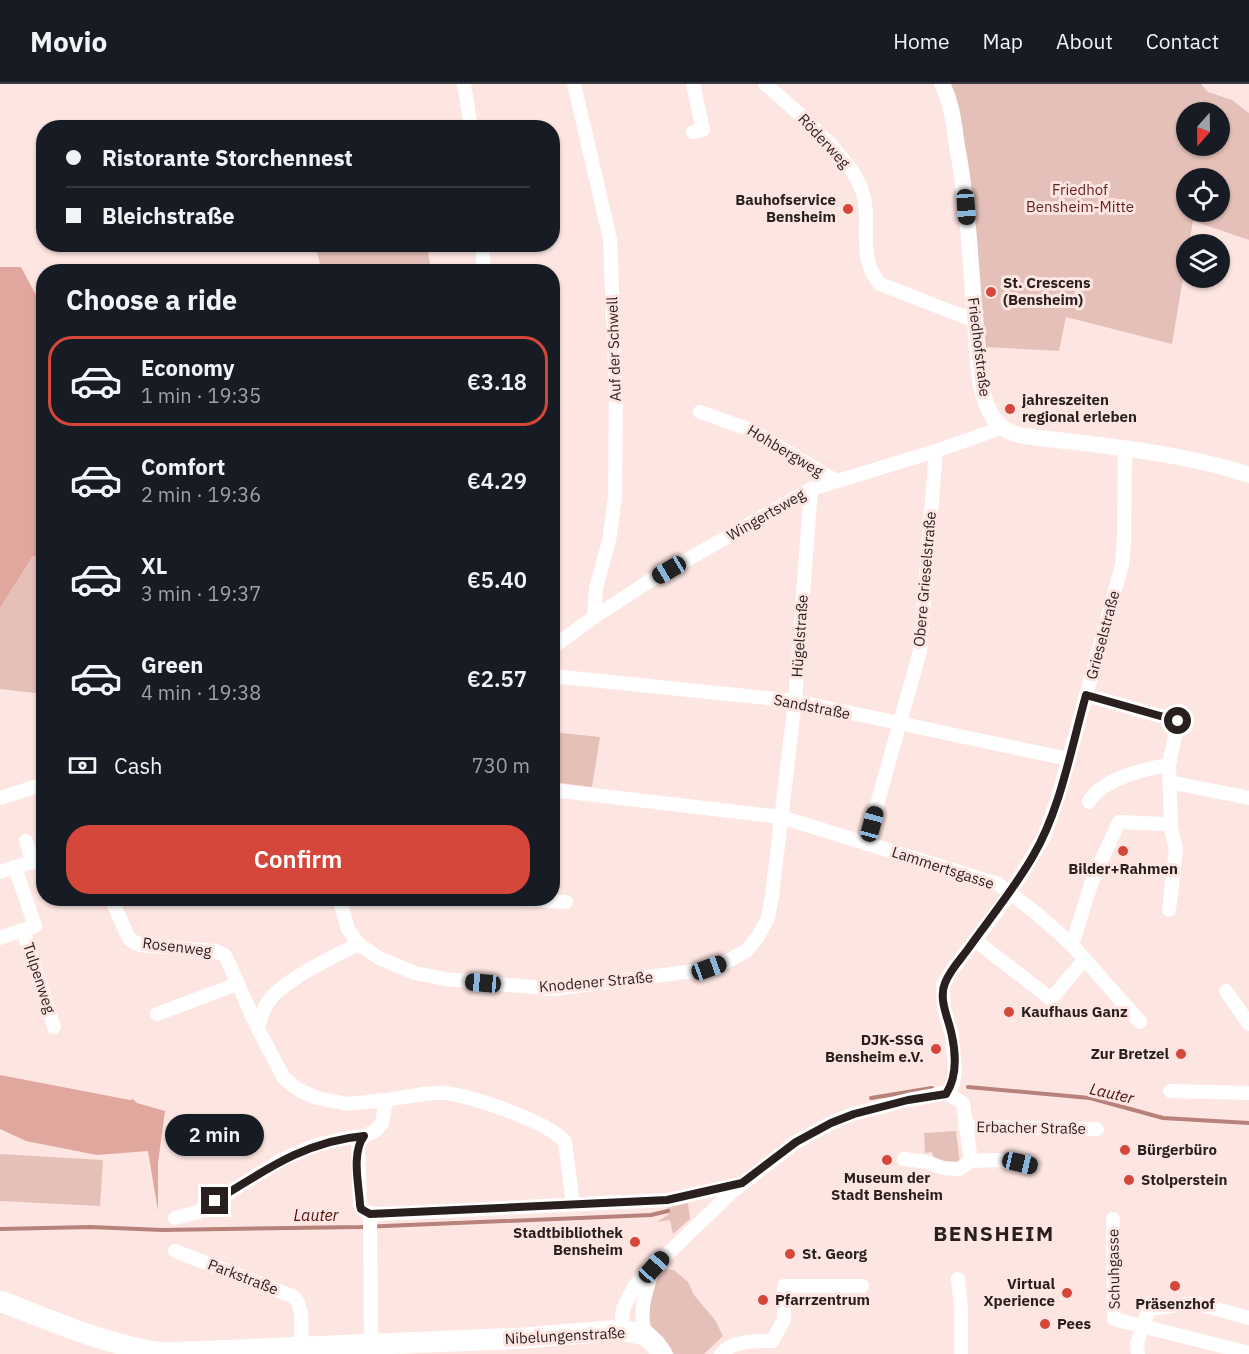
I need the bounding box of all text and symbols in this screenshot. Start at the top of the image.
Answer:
text: Movio [30,23,107,60]
text: Home [893,27,950,55]
text: Map [983,27,1023,55]
text: About [1056,27,1113,55]
text: Contact [1146,27,1219,55]
north arrow [1176,102,1230,156]
map controls [1176,102,1230,288]
street label: Röderweg [794,109,855,172]
text: Ristorante Storchennest [102,143,353,172]
button: locate [1176,168,1230,222]
park label: Friedhof Bensheim-Mitte [1026,180,1134,216]
car [956,188,976,226]
place label: Bauhofservice Bensheim [735,190,836,226]
text: Bleichstraße [102,201,235,230]
marker: Bauhofservice Bensheim [841,202,855,216]
button: layers [1176,234,1230,288]
place label: St. Crescens (Bensheim) [1003,273,1091,309]
text: Choose a ride [66,282,237,317]
marker: St. Crescens (Bensheim) [984,285,998,299]
street label: Auf der Schwell [602,296,625,402]
street label: Friedhofstraße [964,296,995,398]
text: Economy [141,353,235,382]
icon: car [69,354,123,408]
text: €3.18 [467,367,527,396]
text: 1 min · 19:35 [141,382,261,409]
place label: jahreszeiten regional erleben [1021,390,1137,426]
marker: jahreszeiten regional erleben [1003,402,1017,416]
street label: Hohbergweg [744,420,827,481]
text: Comfort [141,452,225,481]
icon: car [69,453,123,507]
text: €4.29 [467,466,527,495]
text: 2 min · 19:36 [141,481,261,508]
street label: Wingertsweg [723,484,808,545]
street label: Obere Grieselstraße [909,510,940,648]
text: XL [141,551,167,580]
icon: car [69,552,123,606]
car [649,553,689,587]
text: €5.40 [467,565,527,594]
text: 3 min · 19:37 [141,580,261,607]
street label: Grieselstraße [1082,588,1124,681]
street label: Hügelstraße [787,594,812,678]
text: Green [141,650,203,679]
icon: car [69,651,123,705]
text: €2.57 [467,664,527,693]
text: 4 min · 19:38 [141,679,261,706]
street label: Sandstraße [772,690,852,723]
route start [1164,707,1191,734]
icon: cash [66,749,99,782]
text: Cash [114,751,163,780]
text: 730 m [472,752,530,779]
car [859,804,885,844]
button: Confirm [66,825,530,894]
street label: Lammertsgasse [890,842,997,893]
marker: Bilder+Rahmen [1116,844,1130,858]
place label: Bilder+Rahmen [1068,859,1178,878]
street label: Rosenweg [141,933,213,960]
street label: Tulpenweg [19,940,60,1016]
car [689,953,729,983]
street label: Knodener Straße [538,967,654,996]
car [464,972,502,994]
place label: Kaufhaus Ganz [1021,1002,1128,1021]
marker: Kaufhaus Ganz [1002,1005,1016,1019]
place label: DJK-SSG Bensheim e.V. [825,1030,924,1066]
marker: DJK-SSG Bensheim e.V. [929,1042,943,1056]
place label: Zur Bretzel [1091,1044,1169,1063]
marker: Zur Bretzel [1174,1047,1188,1061]
water label: Lauter [1088,1078,1137,1108]
callout: 2 min [166,1114,264,1156]
street label: Erbacher Straße [976,1117,1086,1138]
text: 2 min [189,1121,240,1148]
place label: Bürgerbüro [1137,1140,1217,1159]
marker: Bürgerbüro [1118,1143,1132,1157]
car [1000,1150,1040,1176]
marker: Museum der Stadt Bensheim [880,1153,894,1167]
place label: Museum der Stadt Bensheim [831,1168,943,1204]
place label: Stolperstein [1141,1170,1227,1189]
marker: Stolperstein [1122,1173,1136,1187]
route end [201,1187,228,1214]
water label: Lauter [294,1205,340,1225]
district label: BENSHEIM [933,1219,1055,1247]
place label: Stadtbibliothek Bensheim [513,1223,623,1259]
street label: Schuhgasse [1103,1229,1124,1309]
marker: Stadtbibliothek Bensheim [628,1235,642,1249]
place label: St. Georg [802,1244,868,1263]
marker: St. Georg [783,1247,797,1261]
car [635,1248,673,1286]
street label: Parkstraße [205,1254,281,1299]
place label: Virtual Xperience [984,1274,1055,1310]
marker: Präsenzhof [1168,1279,1182,1293]
marker: Virtual Xperience [1060,1286,1074,1300]
place label: Pfarrzentrum [775,1290,870,1309]
marker: Pfarrzentrum [756,1293,770,1307]
place label: Präsenzhof [1135,1294,1215,1313]
place label: Pees [1057,1314,1091,1333]
marker: Pees [1038,1317,1052,1331]
street label: Nibelungenstraße [504,1323,626,1348]

